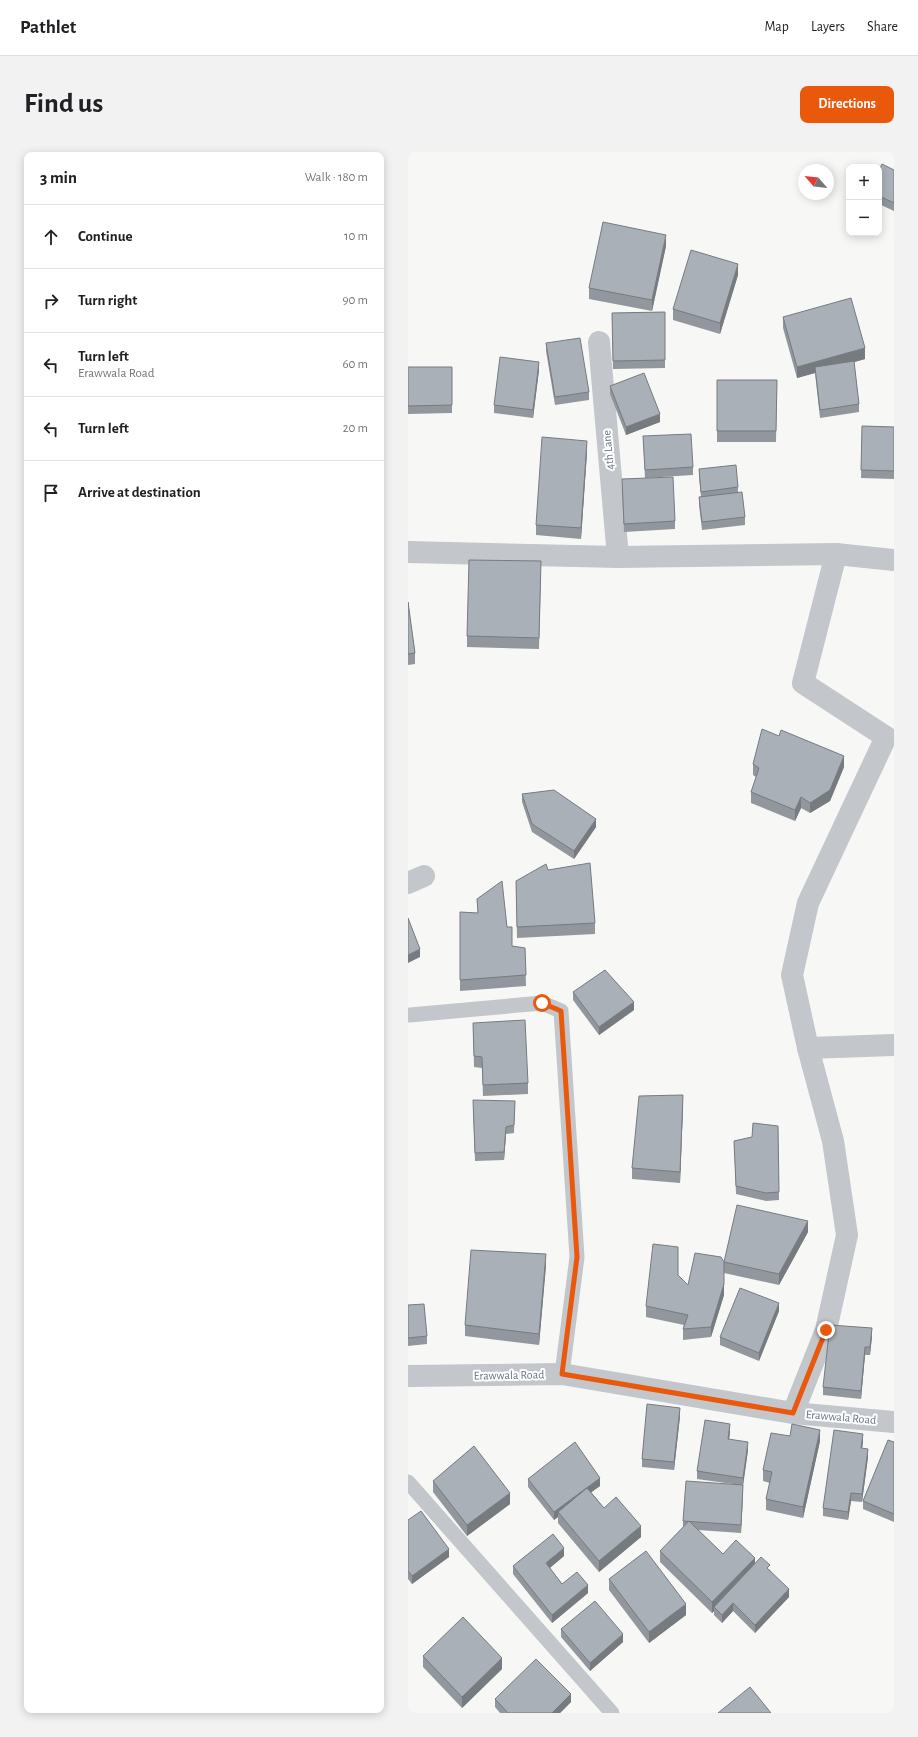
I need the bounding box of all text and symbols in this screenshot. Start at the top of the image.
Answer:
text: Pathlet [20,18,76,37]
text: Map [764,20,789,34]
text: Layers [811,20,845,34]
text: Share [867,20,898,34]
button: Directions [800,86,894,123]
text: Find us [24,90,103,118]
north arrow [798,164,834,200]
map controls [846,164,882,236]
button: + [846,164,882,200]
text: 3 min [40,169,77,186]
text: Walk · 180 m [305,171,368,184]
button: − [846,200,882,236]
icon: ahead [40,226,62,248]
text: Continue [78,229,133,244]
text: 10 m [344,230,368,243]
icon: right [40,290,62,312]
text: Turn right [78,293,137,308]
text: 90 m [342,294,368,307]
text: Turn left [78,349,129,364]
icon: left [40,354,62,376]
text: 60 m [342,358,368,371]
text: Erawwala Road [78,367,155,380]
icon: left [40,418,62,440]
text: Turn left [78,421,129,436]
text: 20 m [343,422,368,435]
street label: 4th Lane [600,430,616,470]
icon: arrive [40,482,62,504]
text: Arrive at destination [78,485,201,500]
route start [533,994,551,1012]
route end [817,1321,835,1339]
street label: Erawwala Road [474,1368,544,1382]
street label: Erawwala Road [805,1408,877,1426]

